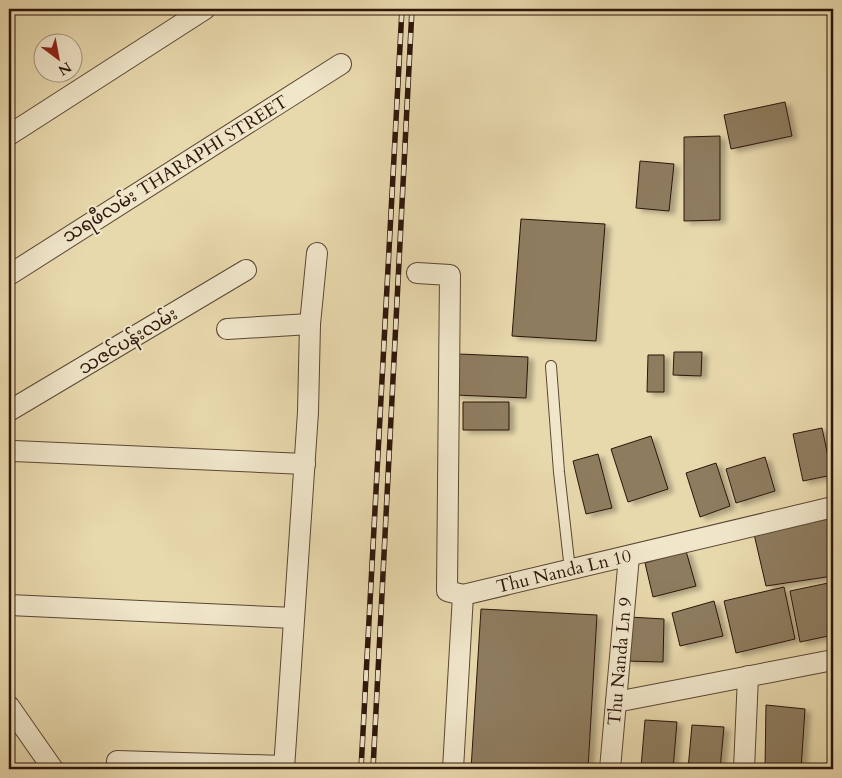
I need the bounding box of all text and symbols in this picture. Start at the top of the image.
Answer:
north arrow [32,32,82,82]
text: N [54,57,75,80]
street label: သရဖီလမ်း THARAPHI STREET [57,88,294,251]
street label: သဇင်ပန်းလမ်း [73,301,184,383]
street label: Thu Nanda Ln 10 [494,543,634,600]
street label: Thu Nanda Ln 9 [602,596,638,727]

